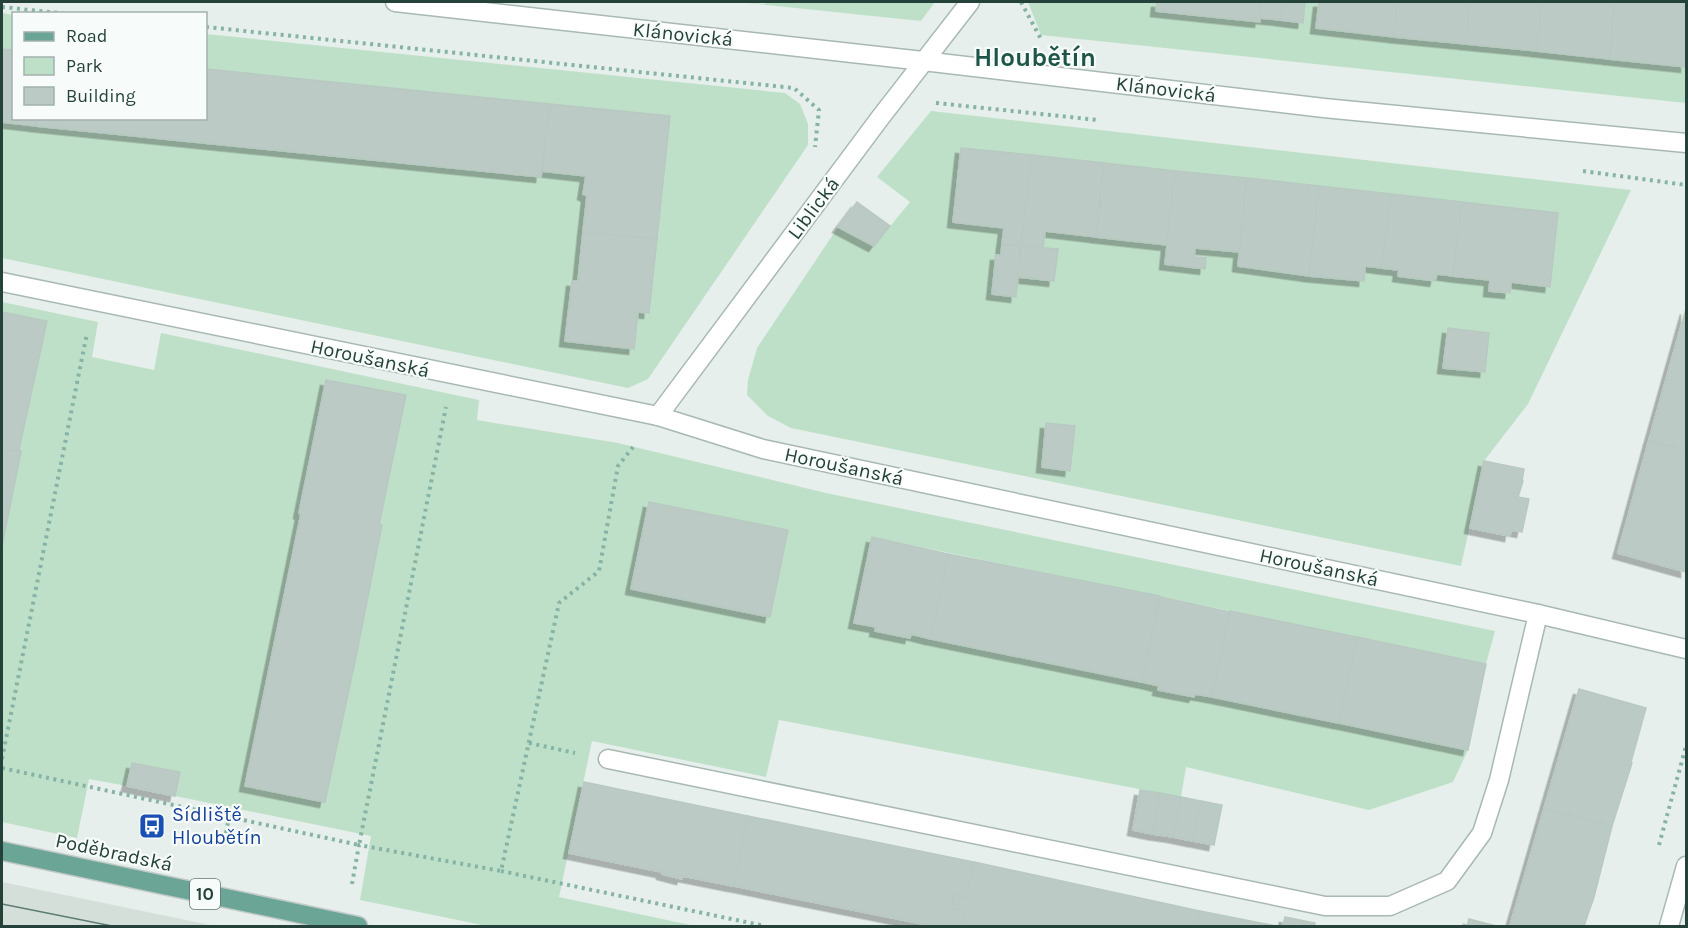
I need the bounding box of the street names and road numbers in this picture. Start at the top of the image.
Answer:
street label: Klánovická [632,18,734,51]
street label: Klánovická [1115,72,1217,107]
street label: Liblická [783,173,844,244]
street label: Horoušanská [308,335,431,382]
street label: Horoušanská [782,443,905,490]
street label: Horoušanská [1257,544,1380,591]
street label: Poděbradská [53,829,174,876]
road number: 10 [190,879,220,909]

